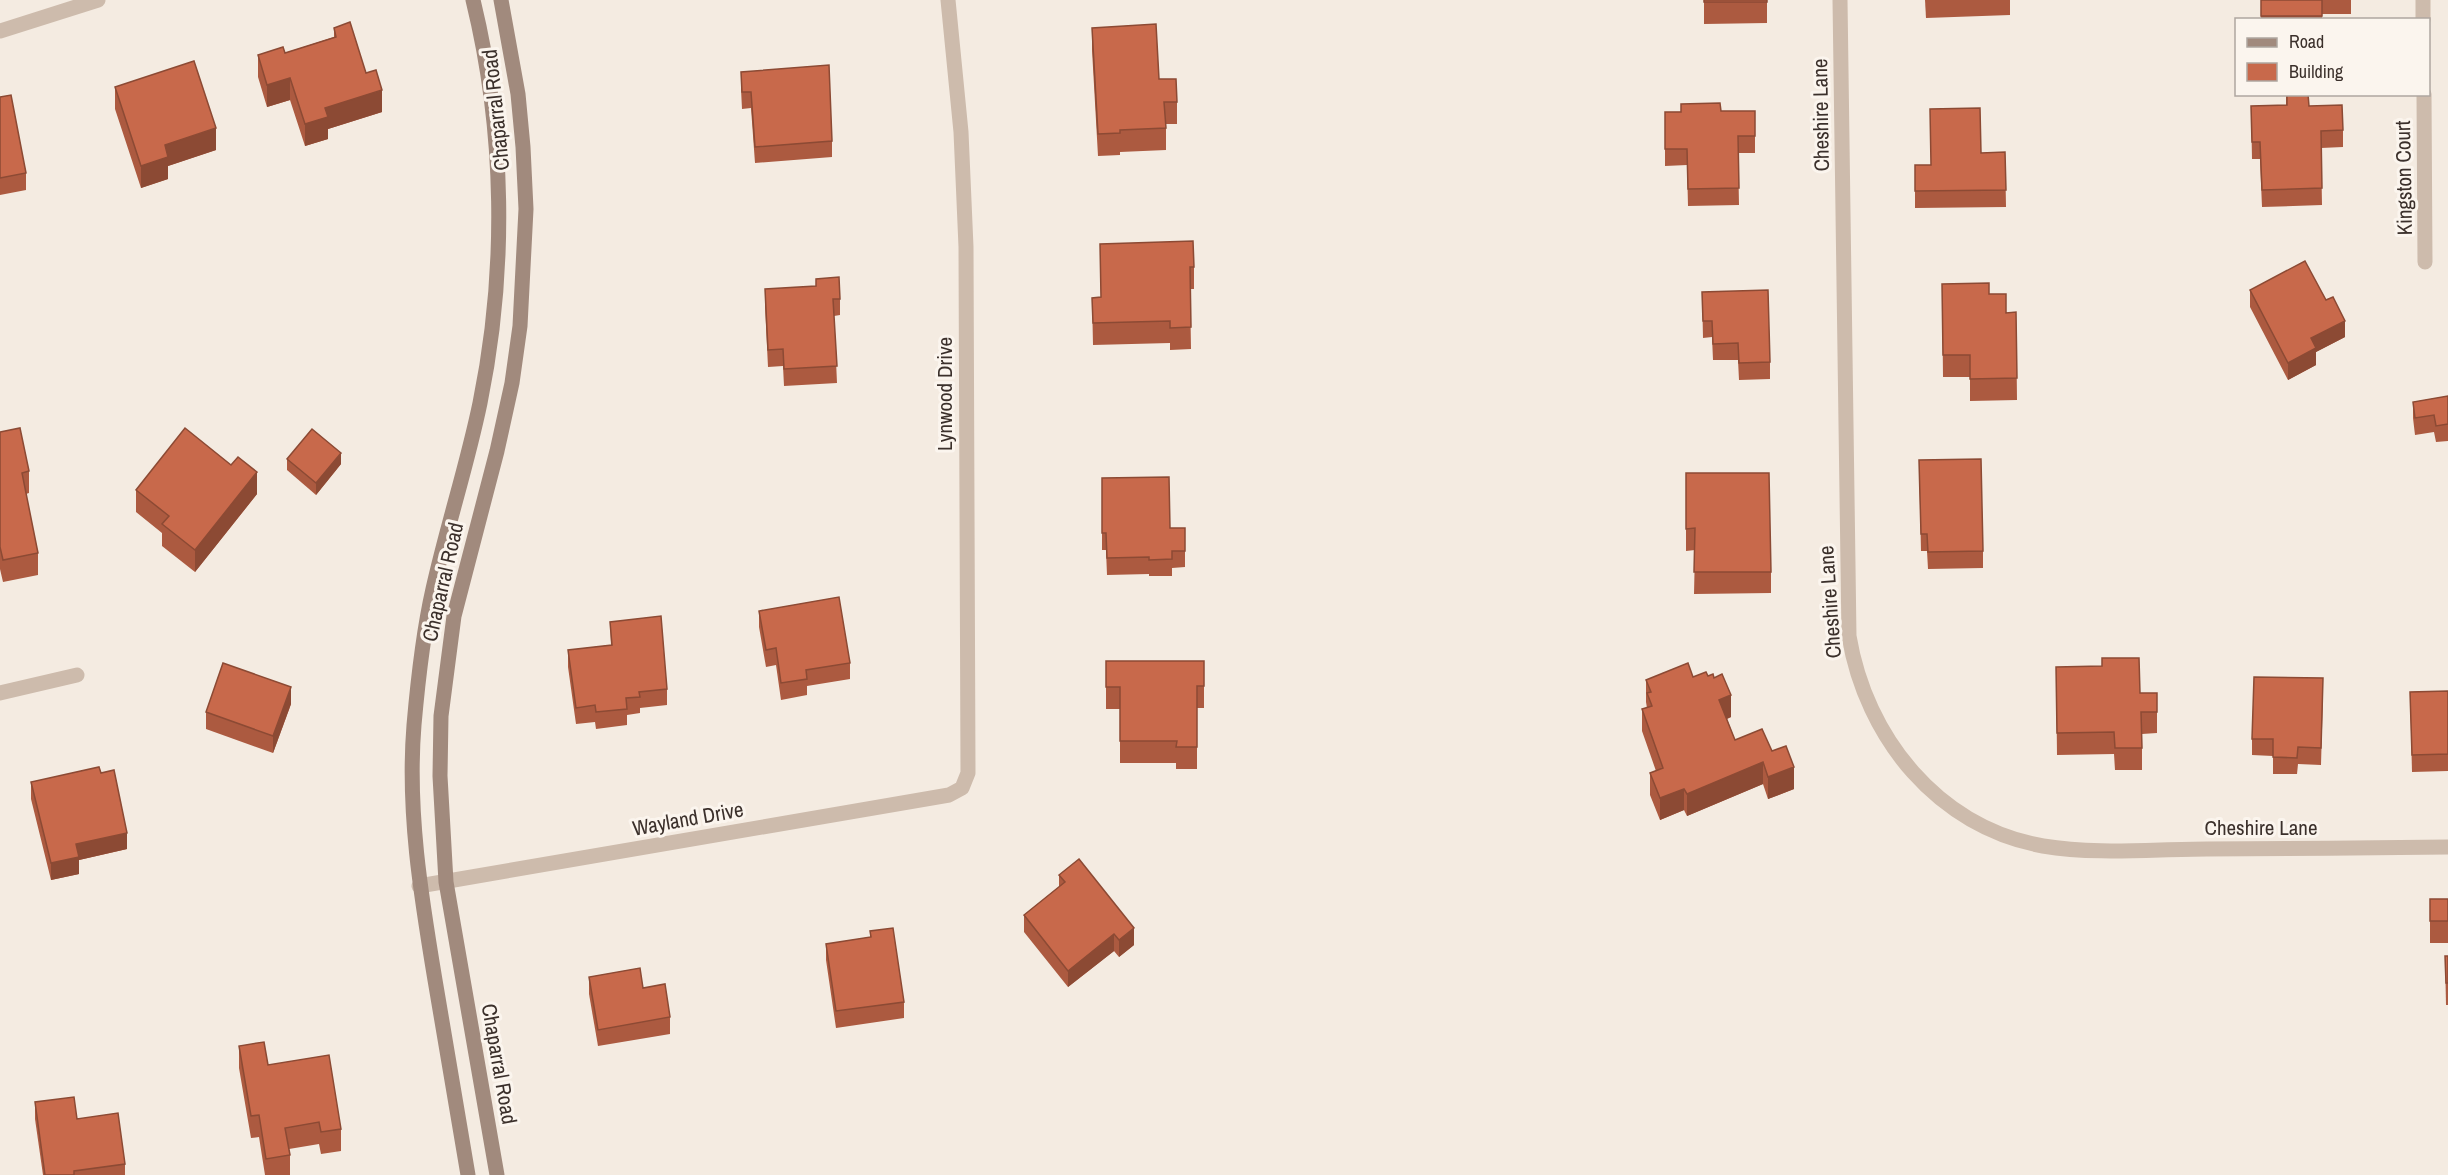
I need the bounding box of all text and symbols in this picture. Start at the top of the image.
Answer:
legend [2235,18,2430,96]
text: Road [2289,29,2324,54]
street label: Chaparral Road [475,48,516,172]
street label: Cheshire Lane [1805,58,1836,172]
text: Building [2289,59,2344,84]
street label: Kingston Court [2388,120,2419,236]
street label: Lynwood Drive [930,337,959,451]
street label: Chaparral Road [415,519,470,644]
street label: Cheshire Lane [1811,545,1848,659]
street label: Wayland Drive [630,794,746,843]
street label: Cheshire Lane [2205,813,2317,842]
street label: Chaparral Road [475,1002,524,1126]

